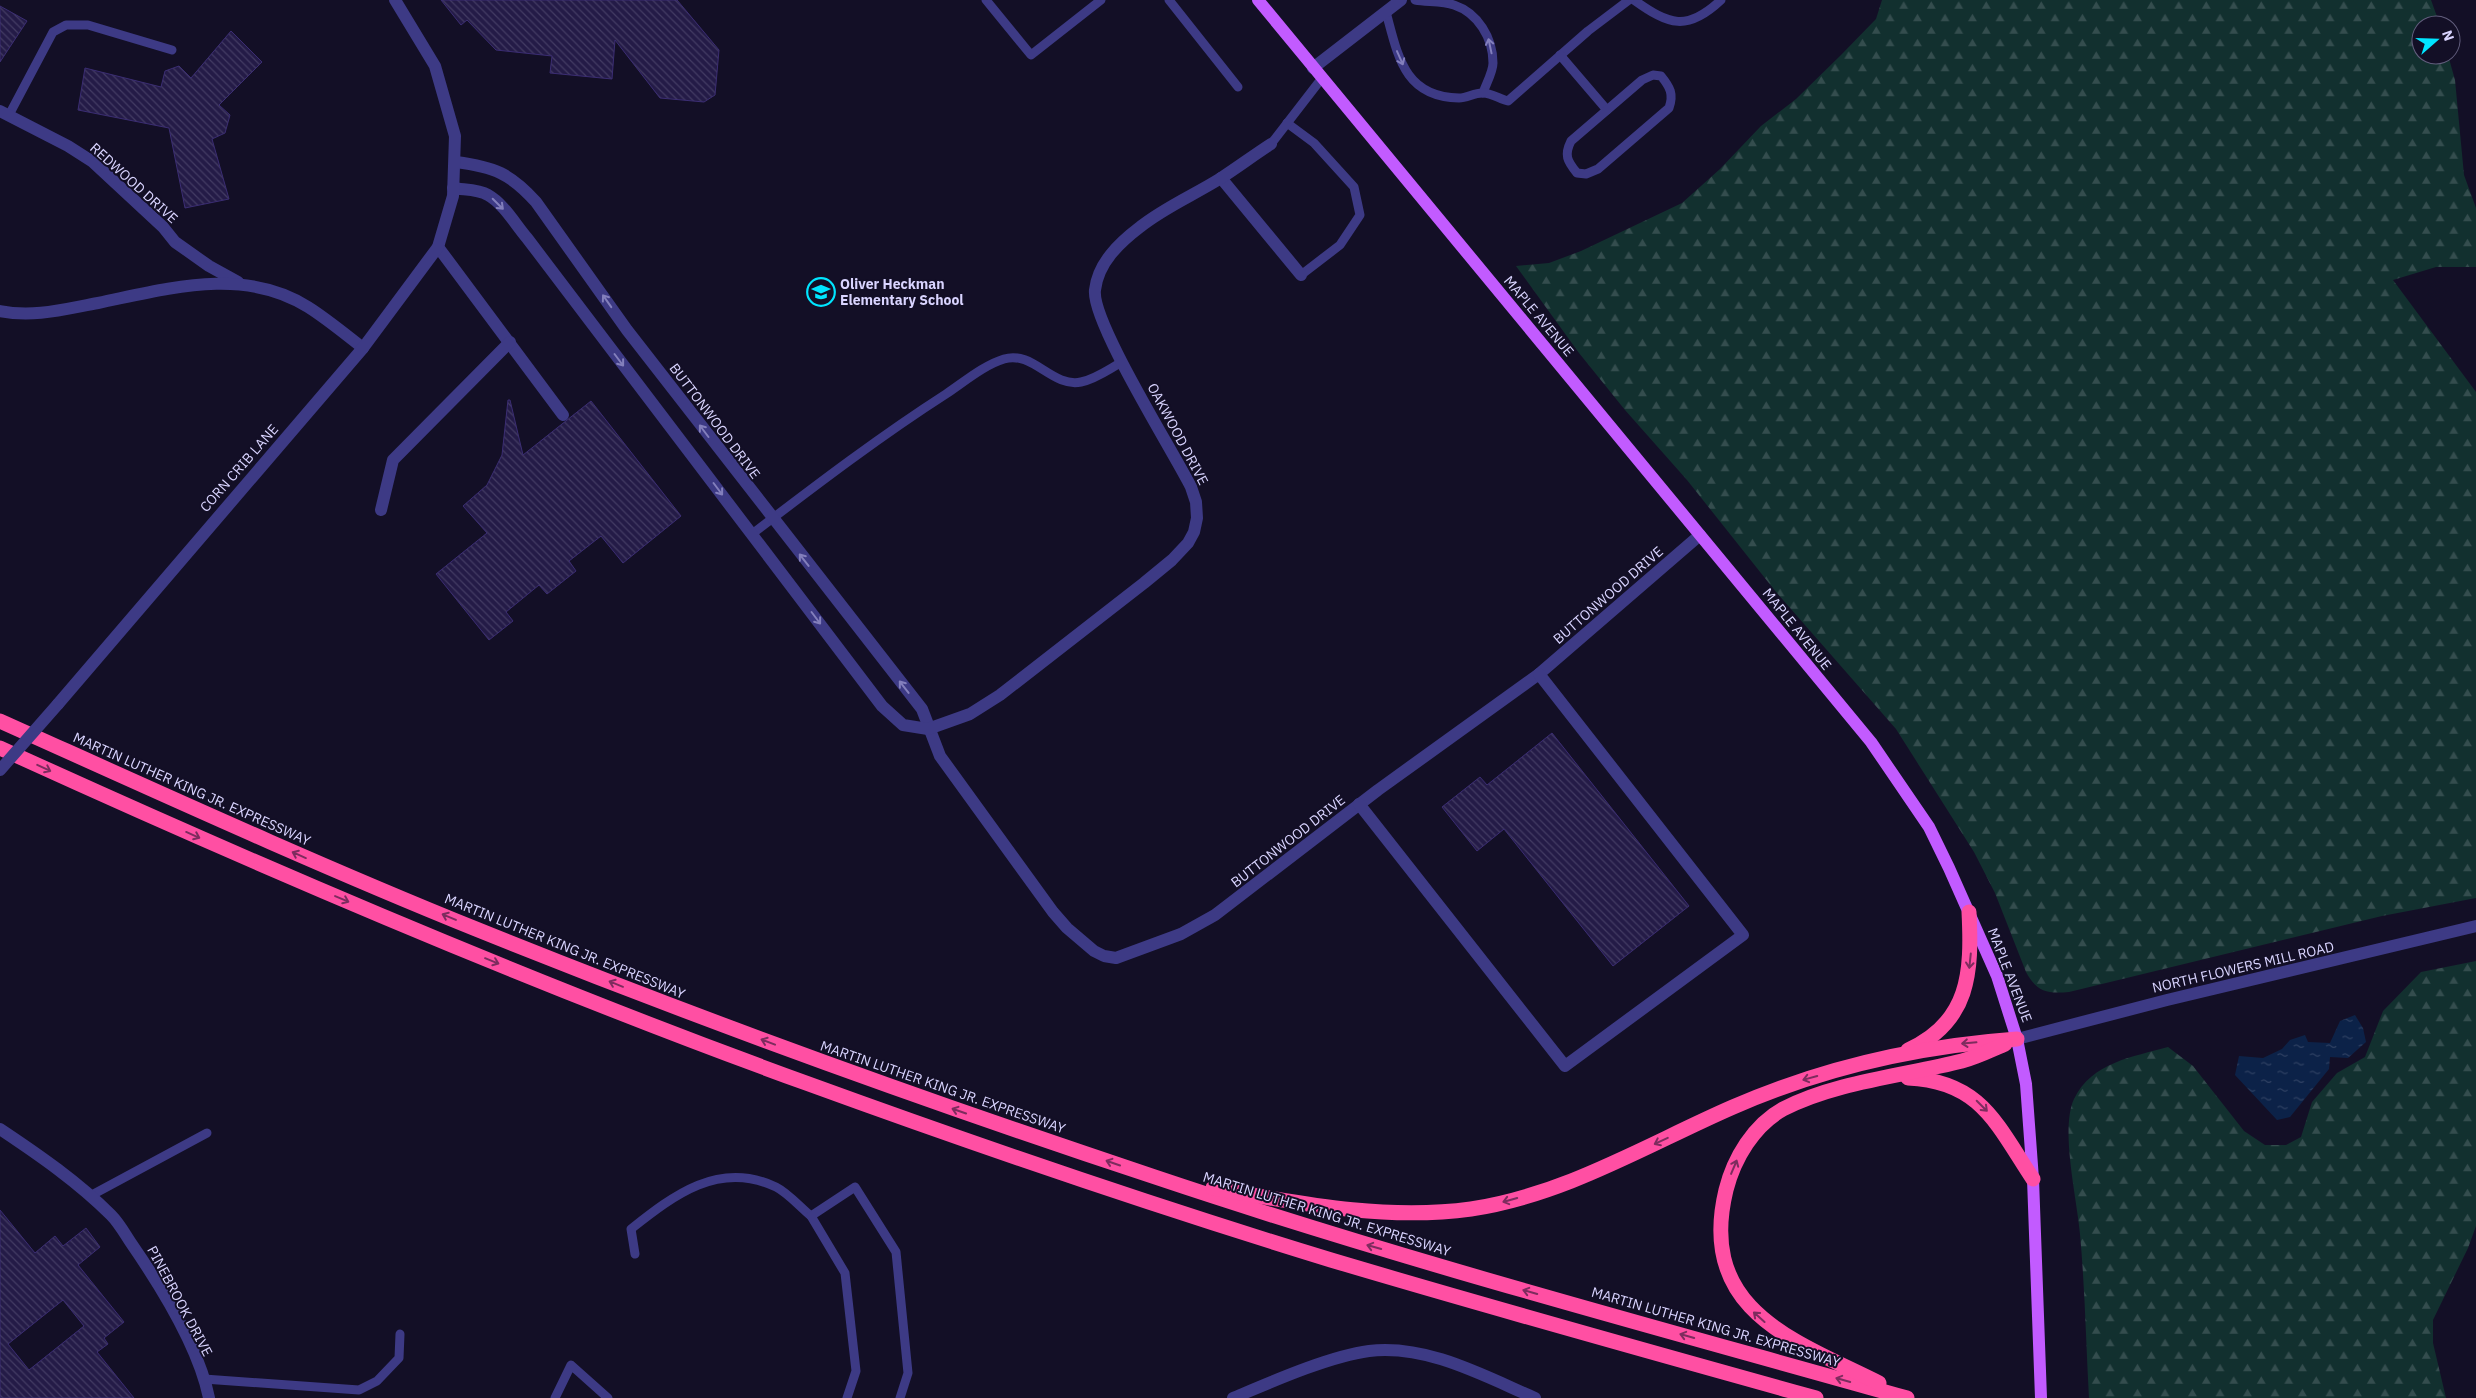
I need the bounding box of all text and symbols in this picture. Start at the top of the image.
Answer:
north arrow [2411,15,2461,65]
text: N [2438,28,2458,43]
one-way arrow [1484,38,1494,54]
one-way arrow [1396,51,1406,66]
street label: REDWOOD DRIVE [86,139,182,227]
one-way arrow [491,198,504,210]
street label: MAPLE AVENUE [1500,272,1578,360]
place label: Oliver Heckman Elementary School [840,275,964,309]
school or university icon: Oliver Heckman Elementary School [806,277,836,307]
one-way arrow [602,294,612,308]
one-way arrow [614,353,625,366]
street label: BUTTONWOOD DRIVE [666,360,764,482]
street label: OAKWOOD DRIVE [1144,380,1212,488]
street label: CORN CRIB LANE [196,420,282,516]
one-way arrow [699,425,710,438]
one-way arrow [712,482,723,495]
street label: BUTTONWOOD DRIVE [1549,542,1667,648]
one-way arrow [798,553,809,566]
street label: MAPLE AVENUE [1759,584,1835,674]
one-way arrow [810,611,821,624]
one-way arrow [899,681,910,694]
street label: MARTIN LUTHER KING JR. EXPRESSWAY [70,728,314,850]
one-way arrow [36,764,51,773]
street label: BUTTONWOOD DRIVE [1227,791,1349,891]
one-way arrow [185,830,200,840]
one-way arrow [292,849,307,859]
street label: MARTIN LUTHER KING JR. EXPRESSWAY [442,889,689,1003]
one-way arrow [334,895,349,905]
one-way arrow [442,912,457,922]
street label: MAPLE AVENUE [1984,925,2036,1025]
street label: NORTH FLOWERS MILL ROAD [2150,937,2336,997]
one-way arrow [1965,953,1975,969]
one-way arrow [484,957,499,967]
one-way arrow [609,979,624,989]
street label: MARTIN LUTHER KING JR. EXPRESSWAY [818,1036,1069,1138]
one-way arrow [761,1037,776,1046]
one-way arrow [1961,1038,1977,1047]
one-way arrow [1803,1074,1819,1084]
one-way arrow [1976,1100,1989,1112]
one-way arrow [952,1106,968,1115]
one-way arrow [1654,1136,1669,1146]
one-way arrow [1105,1158,1121,1168]
one-way arrow [1729,1160,1739,1175]
street label: MARTIN LUTHER KING JR. EXPRESSWAY [1201,1168,1454,1261]
one-way arrow [1502,1196,1518,1206]
one-way arrow [1367,1241,1383,1251]
street label: PINEBROOK DRIVE [143,1243,217,1359]
street label: MARTIN LUTHER KING JR. EXPRESSWAY [1589,1283,1843,1371]
one-way arrow [1523,1287,1539,1297]
one-way arrow [1753,1311,1766,1322]
one-way arrow [1679,1331,1695,1340]
one-way arrow [1836,1375,1852,1384]

